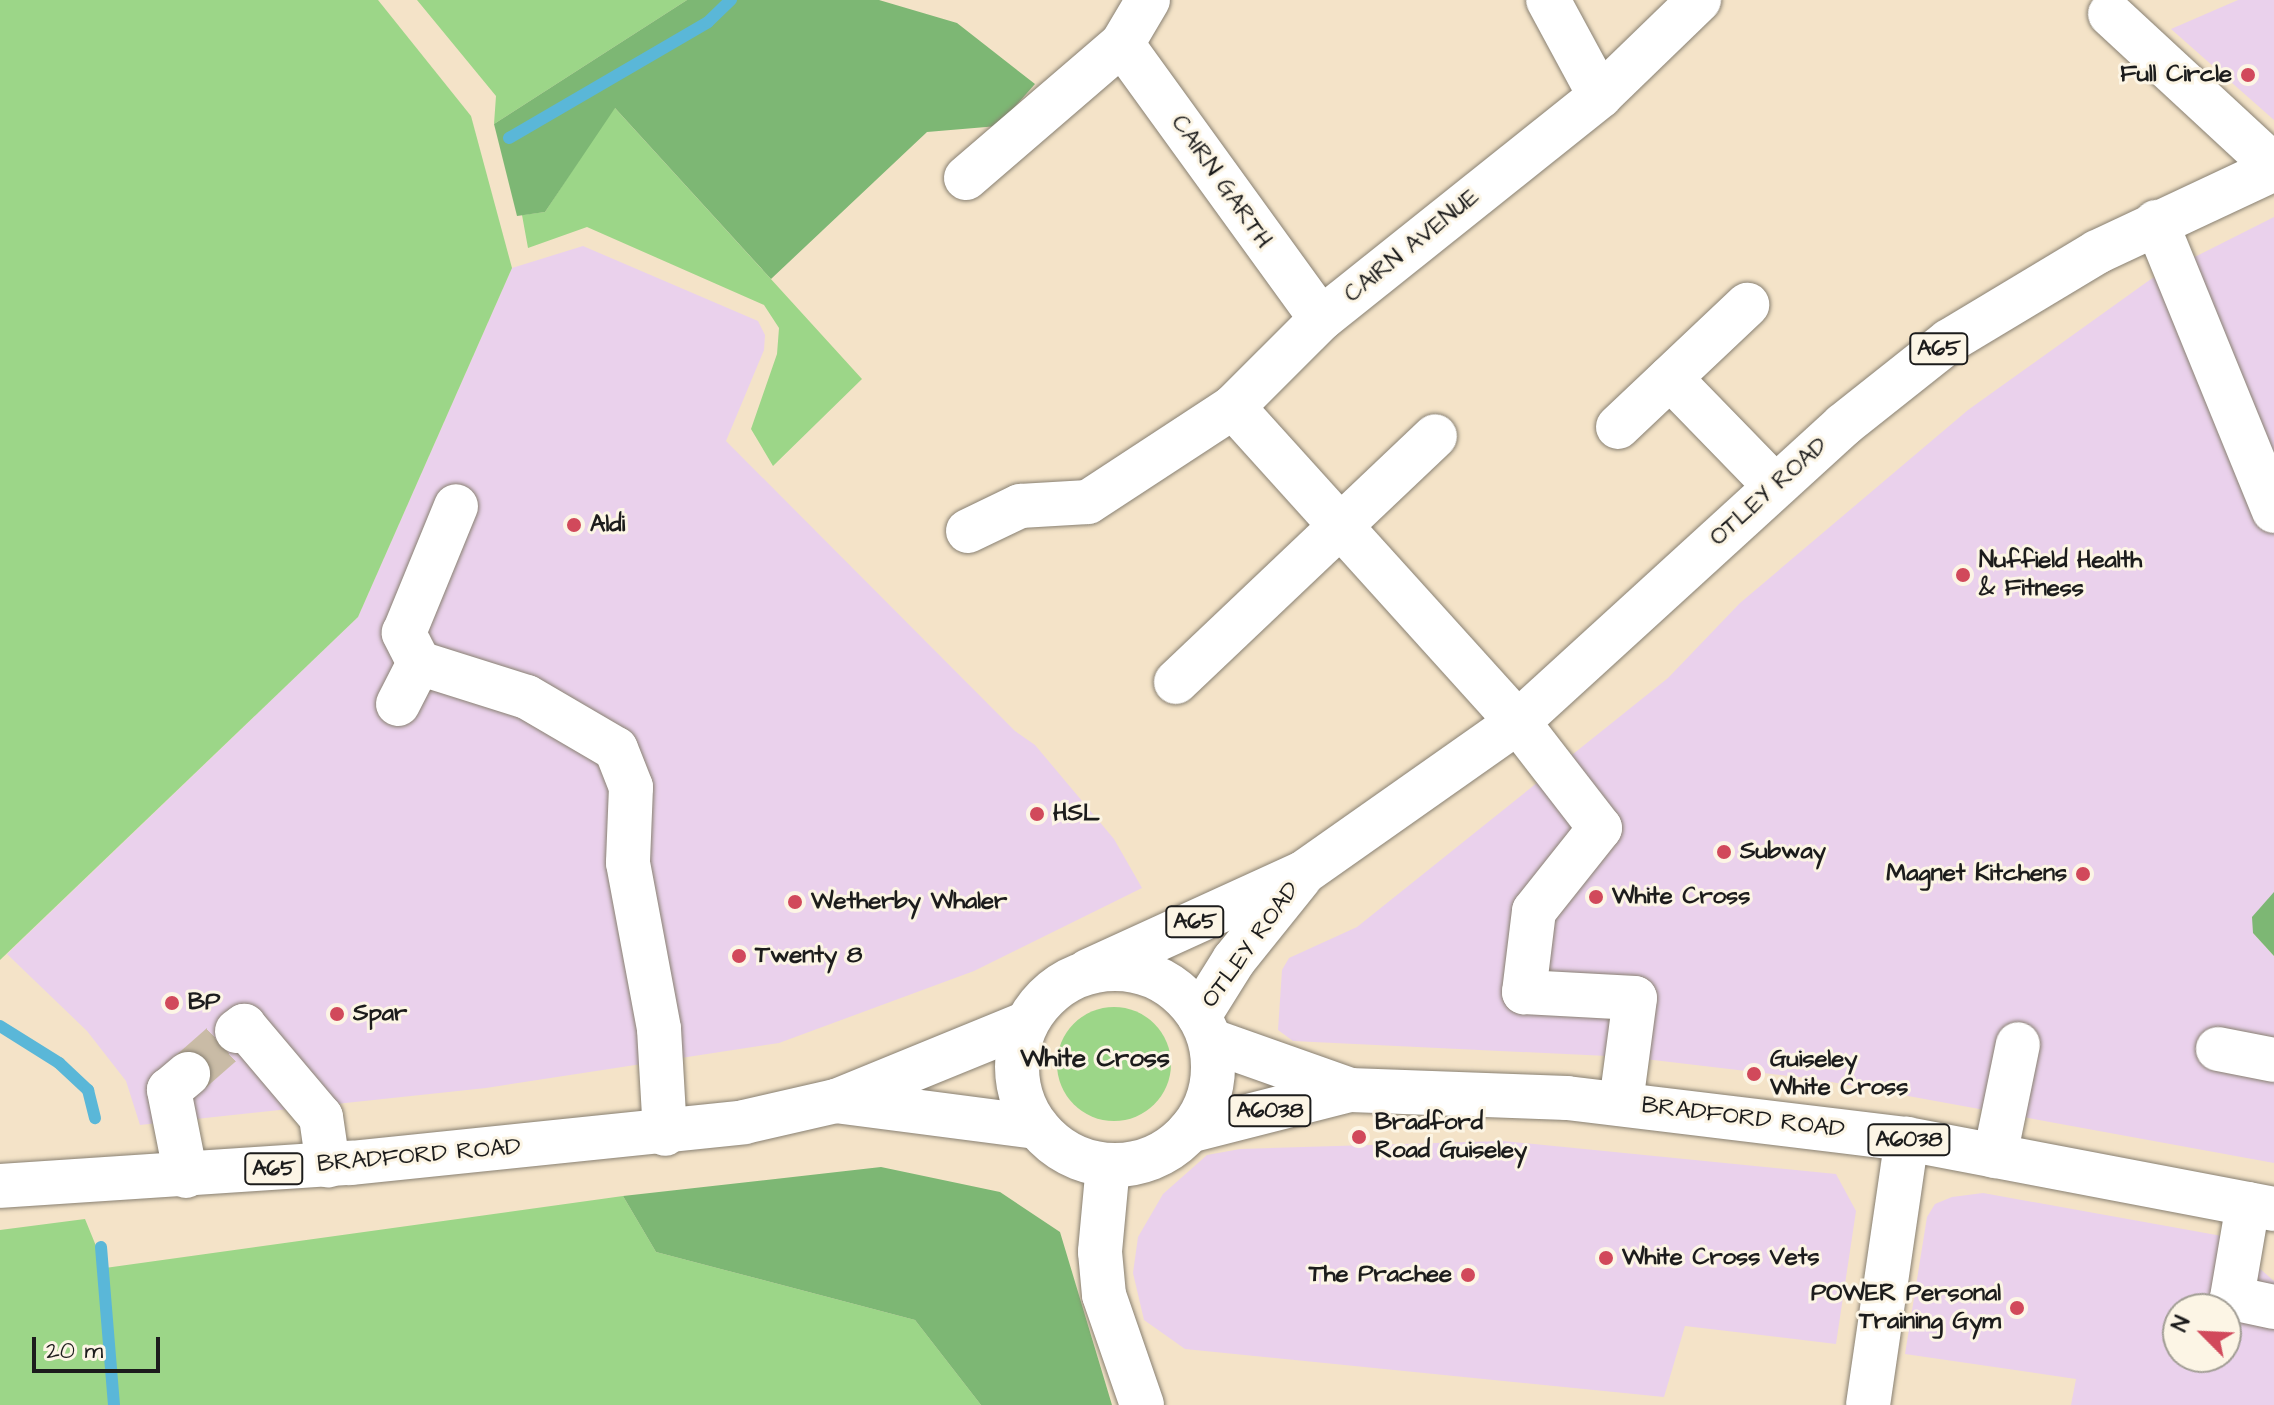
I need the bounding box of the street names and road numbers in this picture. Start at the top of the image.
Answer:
street label: CAIRN GARTH [1164,110,1278,254]
street label: CAIRN AVENUE [1339,183,1485,309]
road number: A65 [1909,331,1969,367]
street label: OTLEY ROAD [1704,432,1834,552]
street label: OTLEY ROAD [1196,877,1306,1013]
road number: A65 [1165,904,1225,940]
street label: BRADFORD ROAD [1640,1091,1846,1145]
road number: A6038 [1228,1093,1312,1129]
road number: A6038 [1867,1122,1951,1158]
street label: BRADFORD ROAD [316,1133,522,1179]
road number: A65 [244,1151,304,1187]

